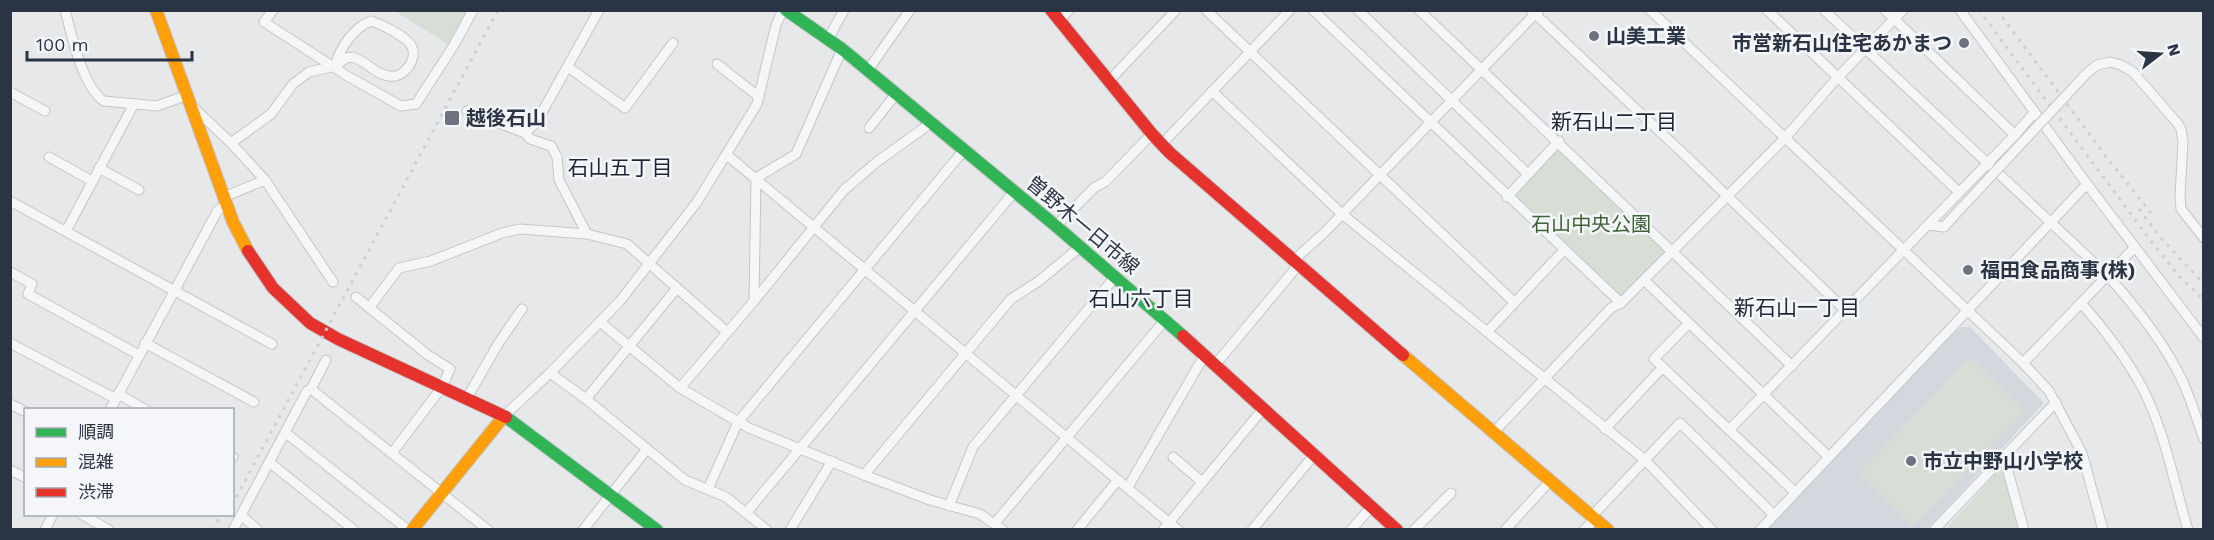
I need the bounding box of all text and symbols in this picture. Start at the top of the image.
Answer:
scale bar [27,24,192,62]
place label: 山美工業 [1606,24,1686,48]
north arrow [2130,24,2190,84]
marker: 山美工業 [1587,29,1601,43]
place label: 市営新石山住宅あかまつ [1732,31,1952,55]
text: 100 m [36,34,89,55]
marker: 市営新石山住宅あかまつ [1957,36,1971,50]
text: N [2163,41,2185,58]
place label: 越後石山 [466,106,546,130]
marker: 越後石山 [443,109,461,127]
district label: 新石山二丁目 [1551,109,1677,134]
district label: 石山五丁目 [568,155,673,180]
street label: 曽野木一日市線 [1022,171,1144,279]
park label: 石山中央公園 [1531,212,1651,236]
place label: 福田食品商事(株) [1980,258,2136,282]
marker: 福田食品商事(株) [1961,263,1975,277]
district label: 石山六丁目 [1089,286,1194,311]
district label: 新石山一丁目 [1734,295,1860,320]
legend [24,408,234,516]
text: 順調 [78,421,114,442]
place label: 市立中野山小学校 [1923,449,2083,473]
text: 混雑 [78,451,114,472]
marker: 市立中野山小学校 [1904,454,1918,468]
text: 渋滞 [78,481,114,502]

